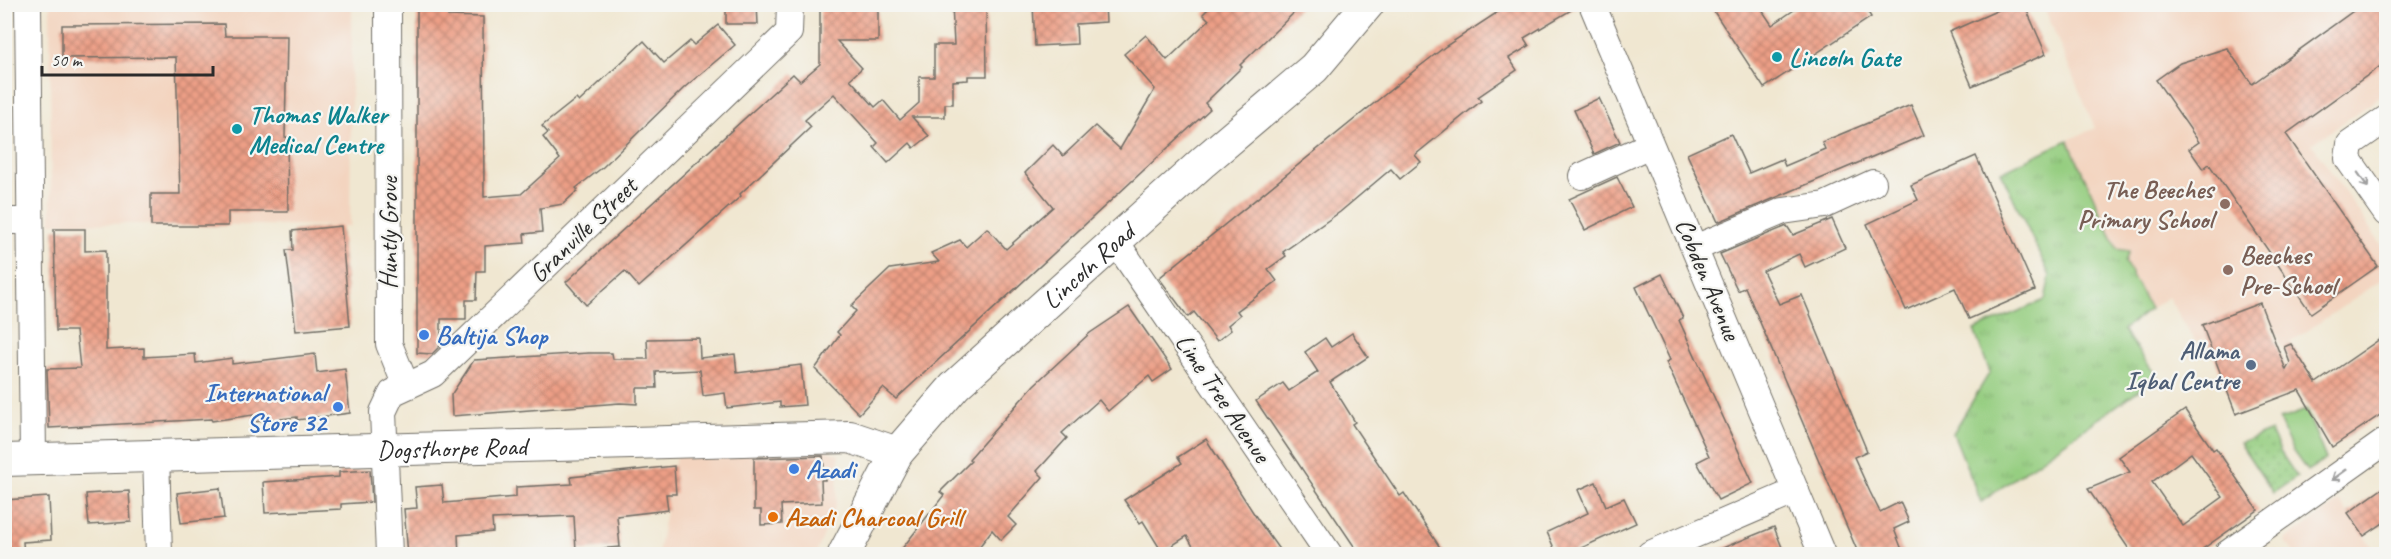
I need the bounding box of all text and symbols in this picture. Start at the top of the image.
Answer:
scale bar [42,39,213,77]
place label: Lincoln Gate [1789,41,1902,74]
text: 50 m [51,49,84,71]
marker: Lincoln Gate [1770,50,1784,64]
place label: Thomas Walker Medical Centre [249,98,390,161]
marker: Thomas Walker Medical Centre [230,122,244,136]
street label: Granville Street [522,169,646,290]
one-way arrow [2357,171,2369,188]
place label: The Beeches Primary School [2077,173,2218,236]
street label: Huntly Grove [372,175,405,289]
marker: The Beeches Primary School [2218,197,2232,211]
street label: Lincoln Road [1035,213,1144,316]
street label: Cobden Avenue [1668,213,1749,346]
place label: Beeches Pre-School [2240,239,2341,302]
marker: Beeches Pre-School [2221,263,2235,277]
place label: Baltija Shop [436,319,549,352]
street label: Lime Tree Avenue [1168,327,1280,471]
marker: Baltija Shop [417,328,431,342]
place label: Allama Iqbal Centre [2125,334,2241,397]
marker: Allama Iqbal Centre [2244,358,2258,372]
place label: International Store 32 [204,376,331,439]
marker: International Store 32 [331,400,345,414]
street label: Dogsthorpe Road [376,429,531,466]
place label: Azadi [806,453,858,486]
marker: Azadi [787,462,801,476]
one-way arrow [2332,469,2348,482]
place label: Azadi Charcoal Grill [785,501,967,534]
marker: Azadi Charcoal Grill [766,510,780,524]

